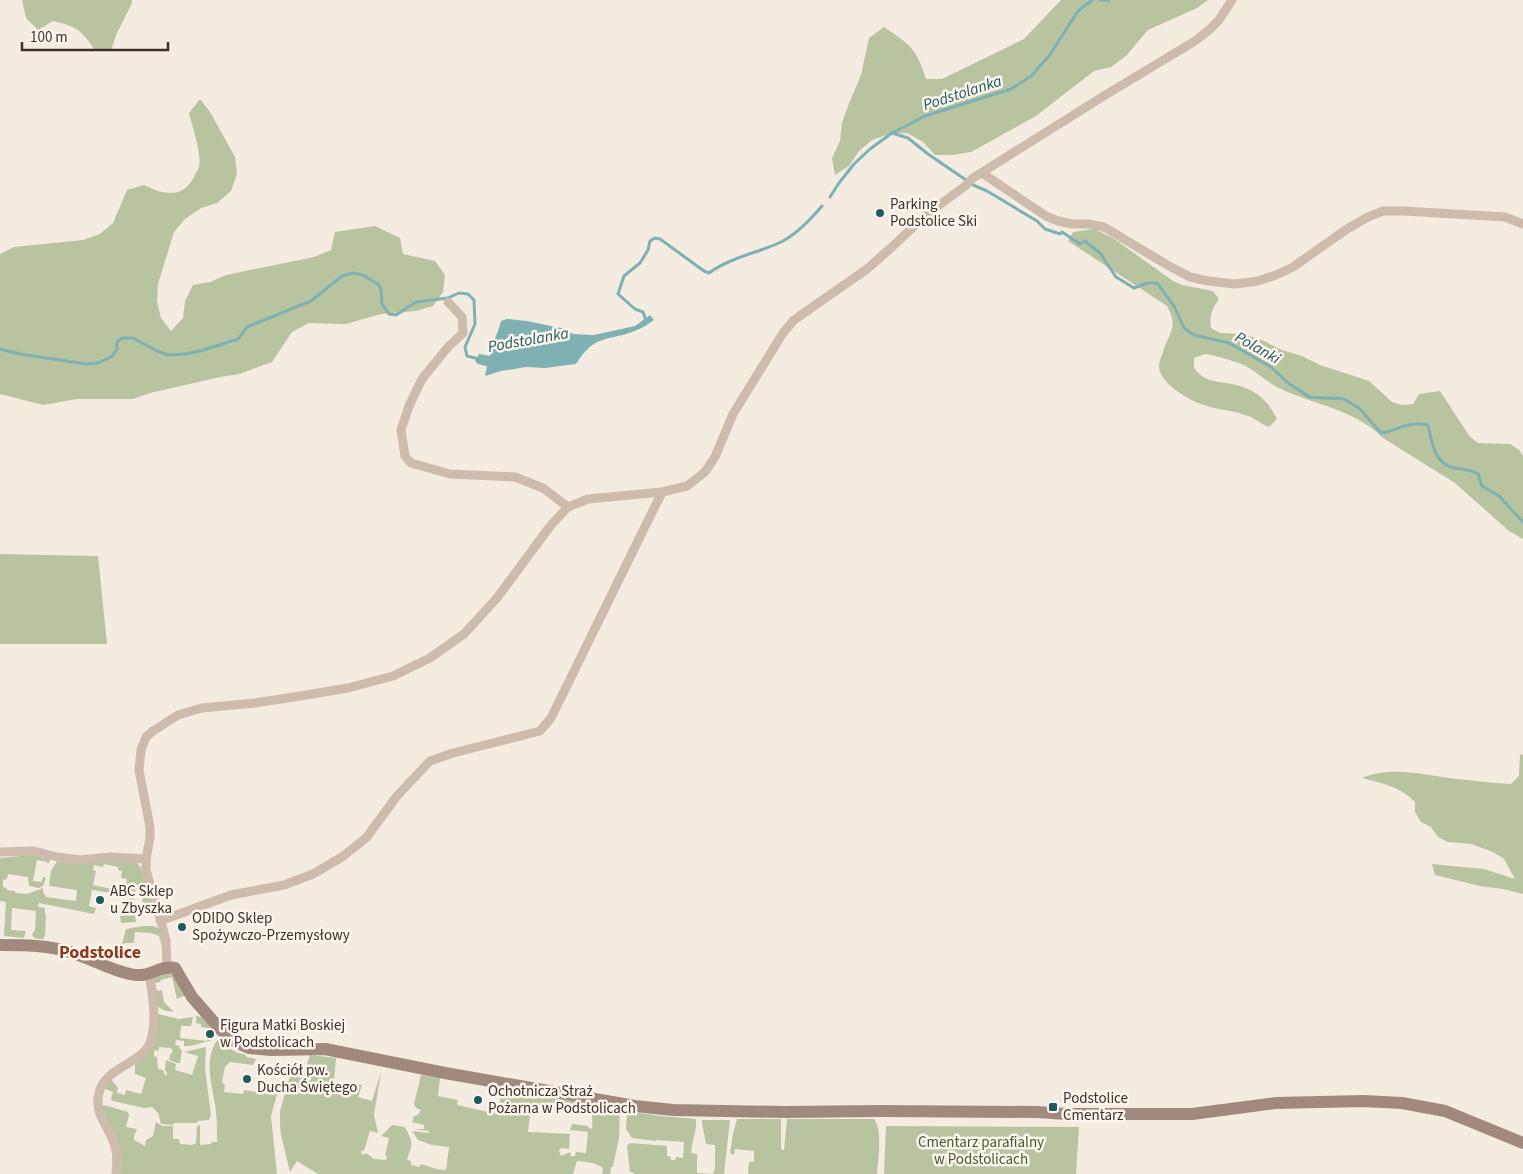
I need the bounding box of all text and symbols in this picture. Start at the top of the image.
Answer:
scale bar [22,20,169,52]
text: 100 m [30,27,68,48]
water label: Podstolanka [920,70,1005,116]
place label: Parking Podstolice Ski [890,194,977,232]
marker: Parking Podstolice Ski [874,207,886,219]
water label: Podstolanka [486,322,571,358]
water label: Polanki [1231,326,1284,370]
place label: ABC Sklep u Zbyszka [110,881,174,919]
marker: ABC Sklep u Zbyszka [94,894,106,906]
place label: ODIDO Sklep Spożywczo-Przemysłowy [192,908,350,946]
marker: ODIDO Sklep Spożywczo-Przemysłowy [176,921,188,933]
district label: Podstolice [59,940,141,965]
place label: Figura Matki Boskiej w Podstolicach [220,1015,345,1053]
marker: Figura Matki Boskiej w Podstolicach [204,1028,216,1040]
place label: Kościół pw. Ducha Świętego [257,1060,357,1098]
marker: Kościół pw. Ducha Świętego [241,1073,253,1085]
place label: Ochotnicza Straż Pożarna w Podstolicach [488,1081,636,1119]
place label: Podstolice Cmentarz [1063,1088,1128,1126]
marker: Ochotnicza Straż Pożarna w Podstolicach [472,1094,484,1106]
marker: Podstolice Cmentarz [1047,1101,1059,1113]
park label: Cmentarz parafialny w Podstolicach [918,1132,1044,1170]

